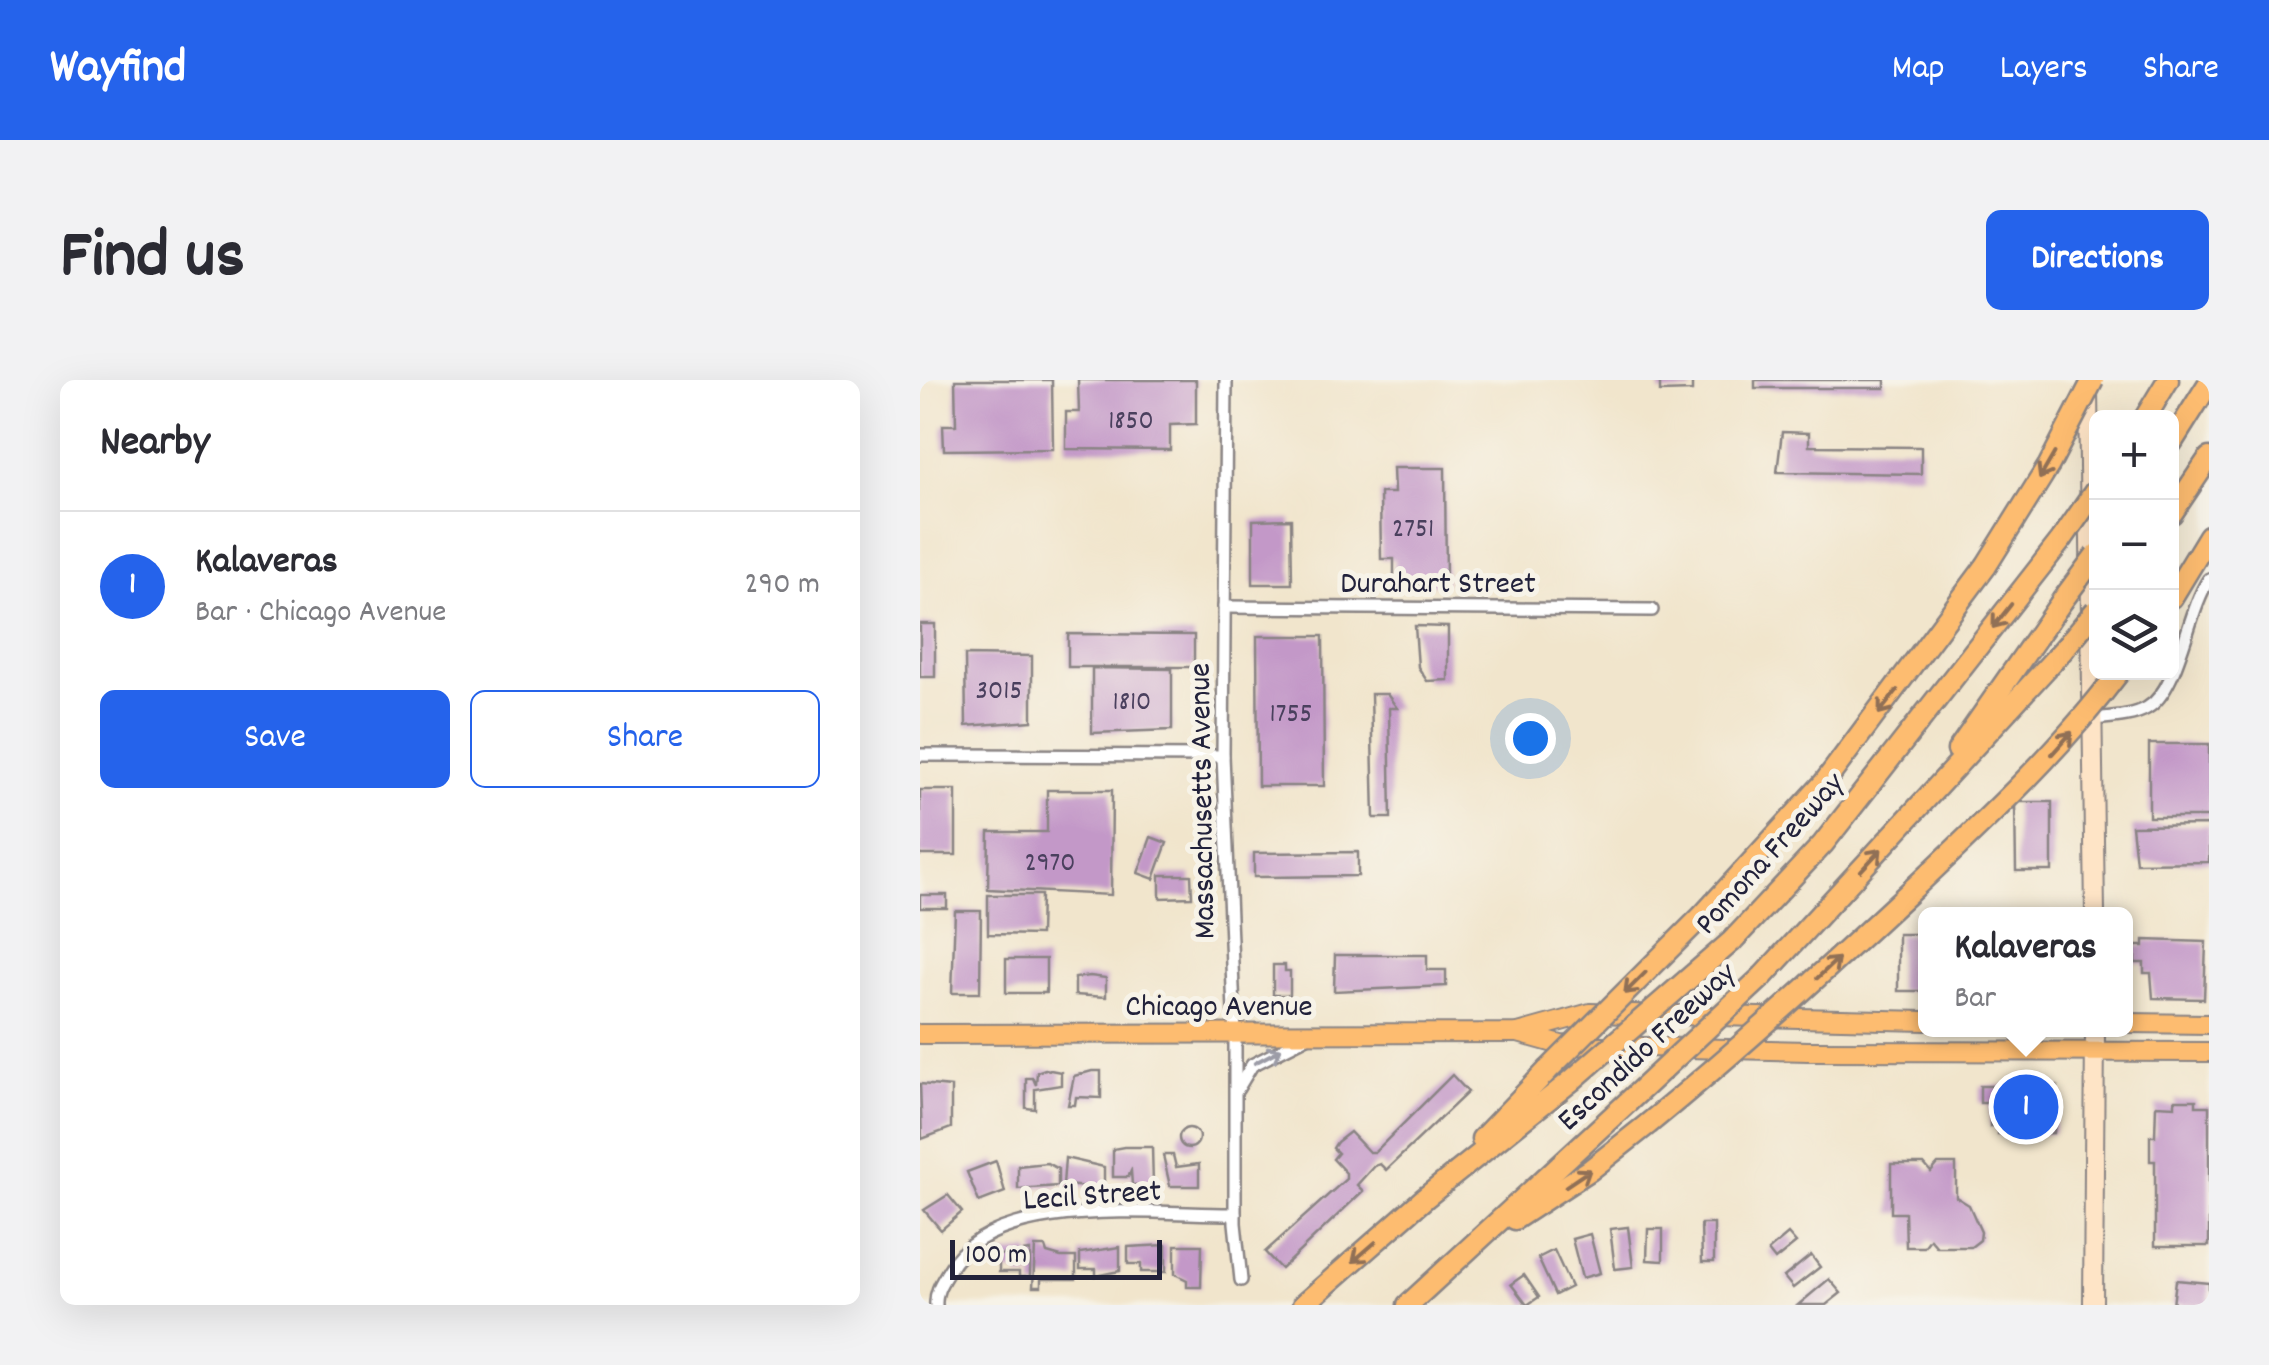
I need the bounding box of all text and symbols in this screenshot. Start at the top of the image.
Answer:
text: Wayfind [50,36,186,105]
text: Map [1892,45,1945,95]
text: Layers [2000,45,2088,95]
text: Share [2143,45,2219,95]
text: Find us [60,210,245,310]
button: Directions [1986,210,2209,310]
house number: 1850 [1108,403,1154,443]
map controls [2089,410,2179,680]
button: + [2089,410,2179,500]
text: Nearby [100,415,210,475]
one-way arrow [2037,451,2057,480]
button: − [2089,500,2179,590]
house number: 2751 [1392,511,1434,551]
text: Kalaveras [195,536,338,591]
text: 1 [129,563,136,609]
text: 290 m [745,563,820,609]
street label: Durahart Street [1340,563,1536,609]
button: layers [2089,590,2179,680]
text: Bar · Chicago Avenue [195,591,446,637]
one-way arrow [1991,602,2012,629]
street label: Massachusetts Avenue [1180,662,1230,940]
house number: 3015 [976,673,1022,713]
house number: 1810 [1113,684,1151,724]
one-way arrow [1877,688,1899,714]
button: Save [100,690,450,788]
button: Share [470,690,820,788]
house number: 1755 [1270,696,1312,736]
your location [1505,713,1556,764]
one-way arrow [2050,731,2073,756]
street label: Pomona Freeway [1686,763,1858,947]
house number: 2970 [1024,845,1076,885]
one-way arrow [1859,849,1883,873]
popup [1918,907,2133,1037]
text: Kalaveras [1954,922,2097,977]
street label: Escondido Freeway [1549,953,1749,1144]
one-way arrow [1815,957,1840,980]
one-way arrow [1624,971,1648,995]
text: Bar [1954,977,1996,1023]
street label: Chicago Avenue [1125,986,1313,1032]
one-way arrow [1253,1046,1282,1066]
pin: 1 [1994,1070,2058,1144]
one-way arrow [1564,1167,1592,1188]
street label: Lecil Street [1022,1170,1163,1226]
scale bar [950,1235,1162,1280]
text: 100 m [965,1237,1027,1277]
one-way arrow [1352,1240,1377,1263]

